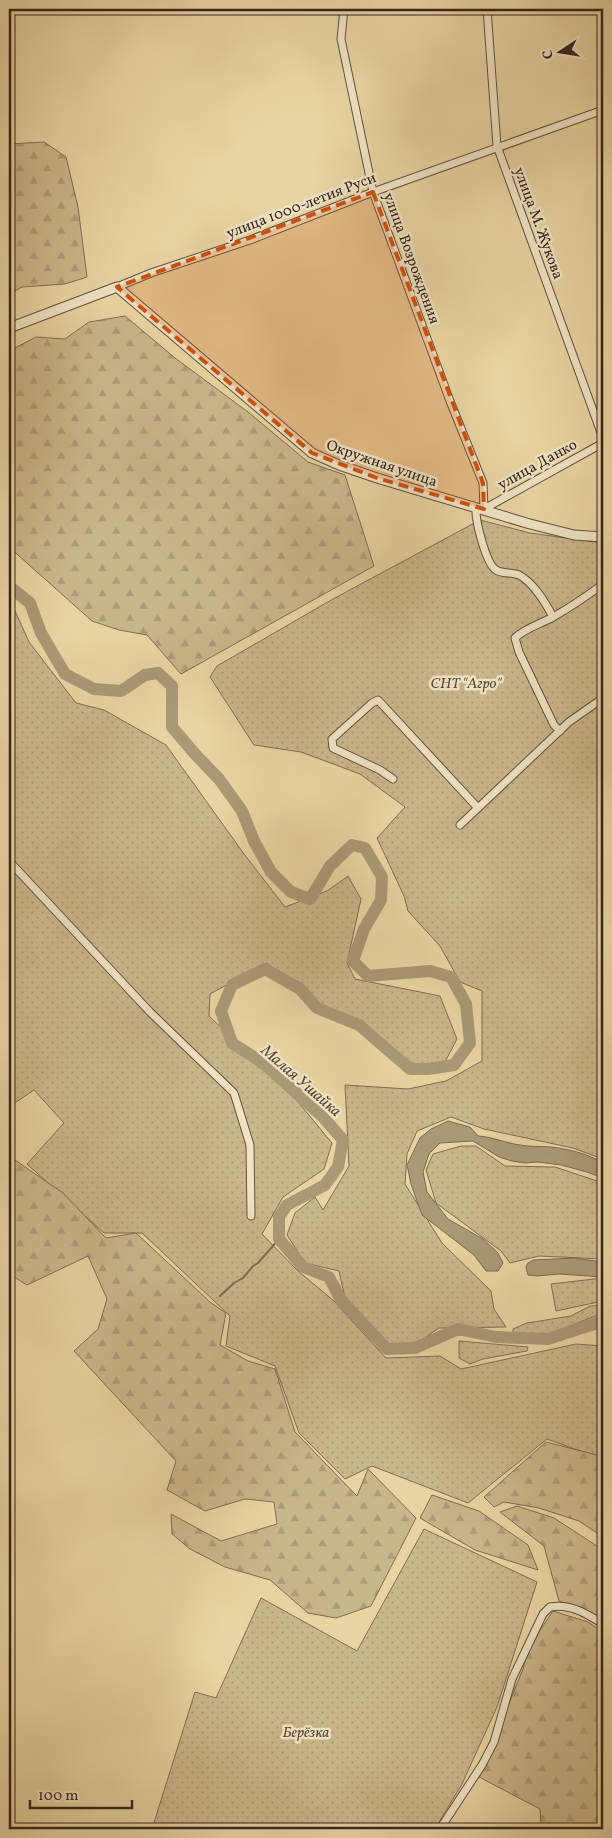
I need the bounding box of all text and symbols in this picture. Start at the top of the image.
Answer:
north arrow [534,28,584,78]
text: С [539,48,559,61]
street label: улица М. Жукова [508,165,568,282]
street label: улица 1000-летия Руси [224,168,380,245]
street label: улица Возрождения [377,190,444,327]
street label: улица Данко [494,435,581,496]
street label: Окружная улица [323,436,440,493]
park label: СНТ "Агро" [431,674,502,695]
water label: Малая Ушайка [255,1040,346,1123]
park label: Берёзка [283,1723,329,1744]
scale bar [30,1778,132,1810]
text: 100 m [38,1786,78,1807]

